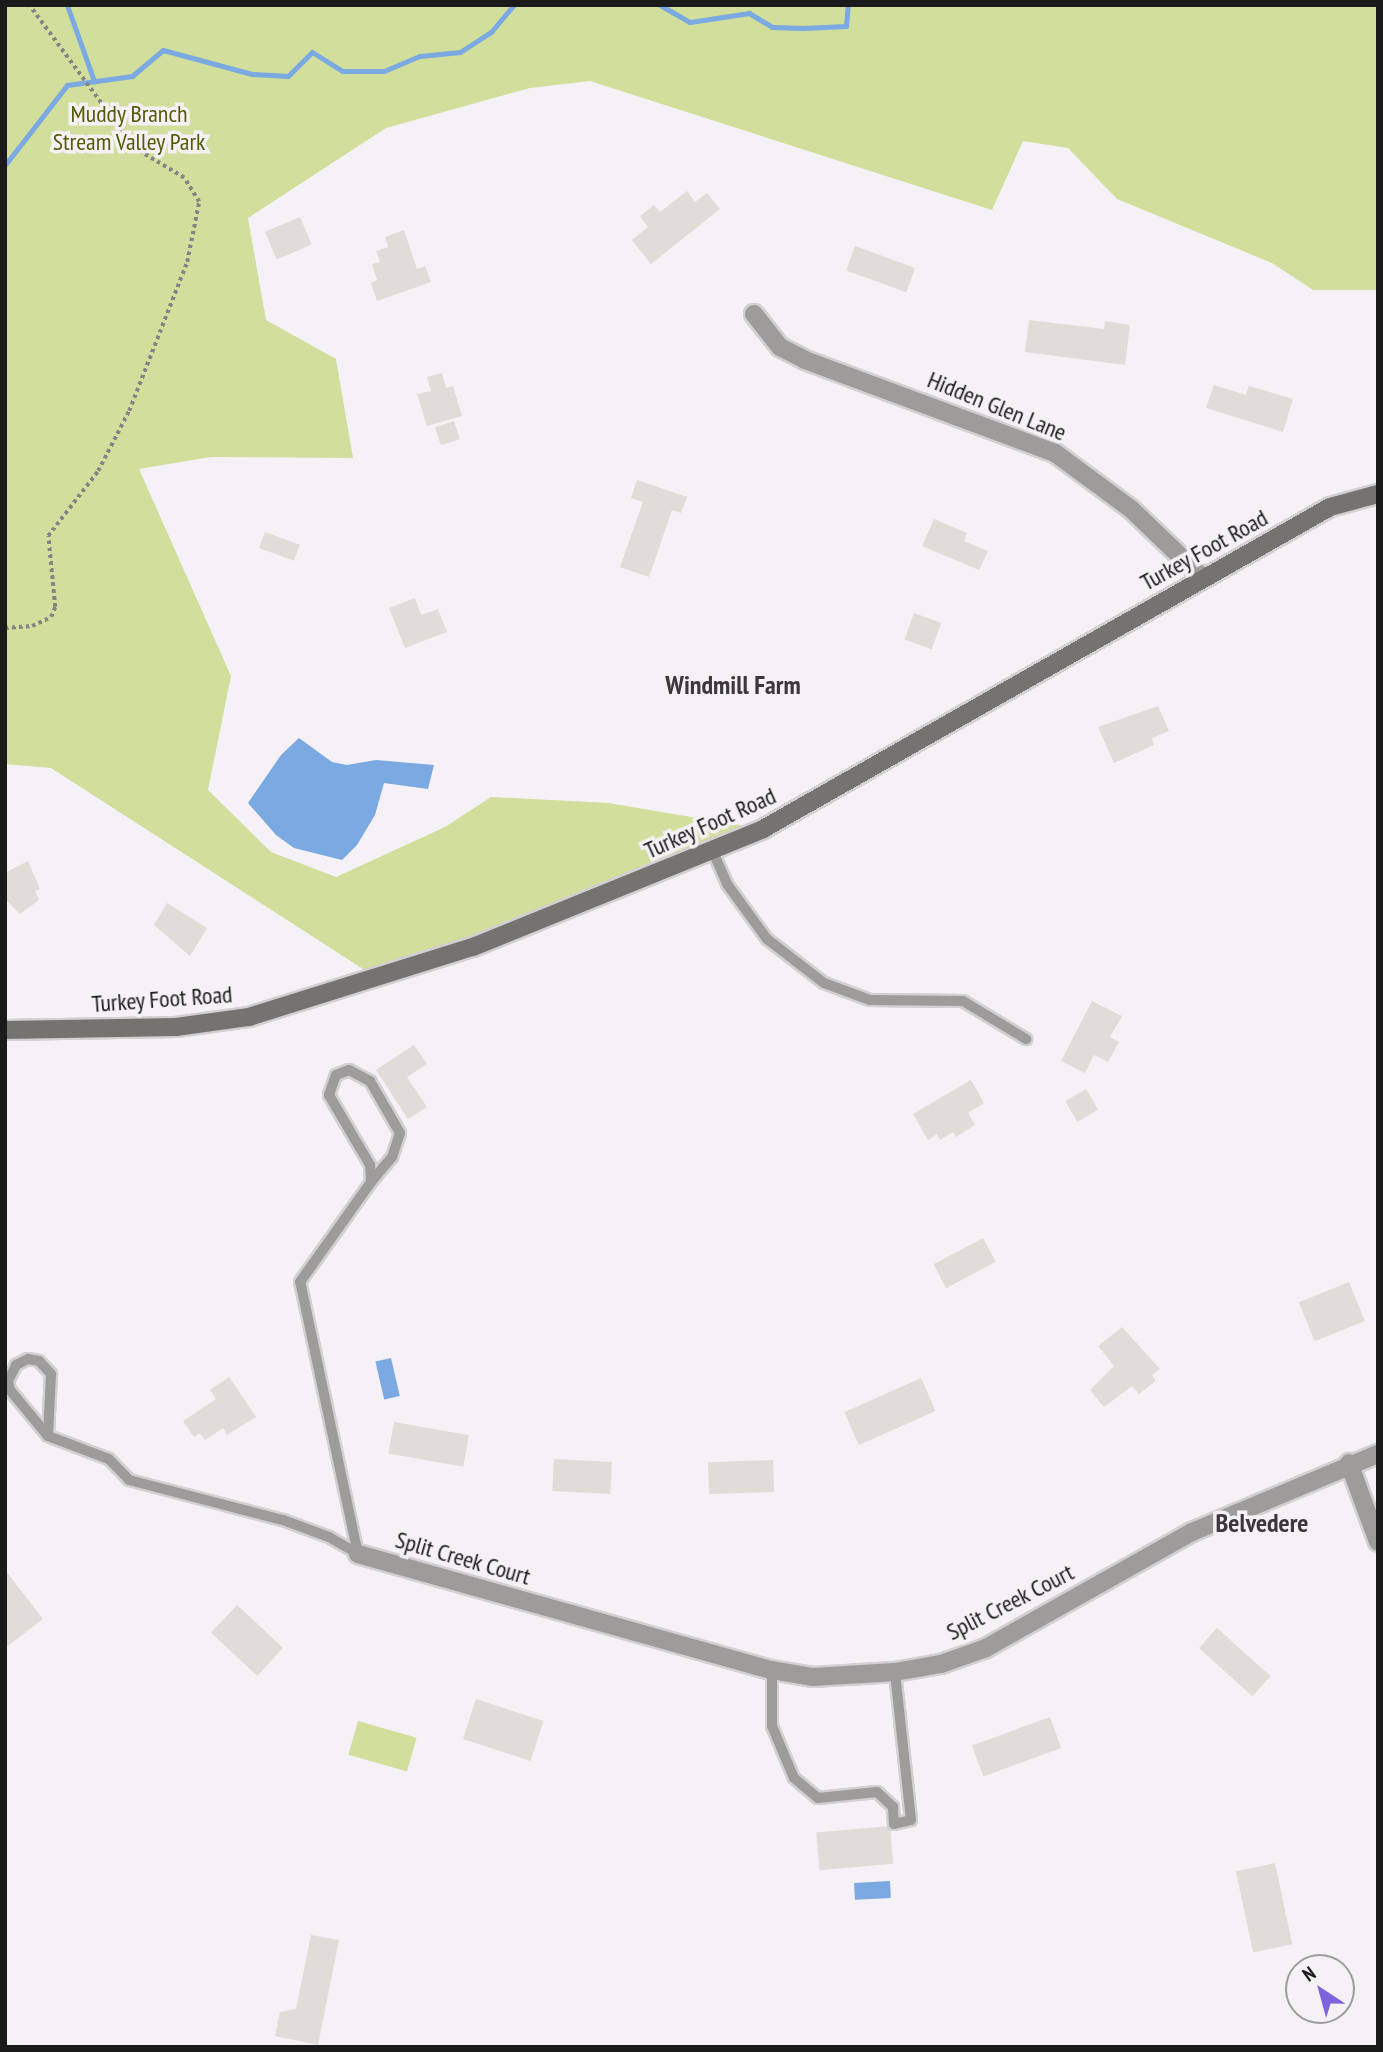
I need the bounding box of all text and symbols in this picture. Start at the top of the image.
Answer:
park label: Muddy Branch Stream Valley Park [52,100,206,156]
street label: Hidden Glen Lane [923,365,1071,447]
street label: Turkey Foot Road [1135,503,1273,597]
district label: Windmill Farm [665,669,801,701]
street label: Turkey Foot Road [639,781,781,865]
street label: Turkey Foot Road [90,980,234,1018]
district label: Belvedere [1216,1507,1308,1539]
street label: Split Creek Court [392,1525,534,1591]
street label: Split Creek Court [941,1558,1079,1646]
north arrow [1285,1954,1355,2024]
text: N [1298,1961,1320,1986]

